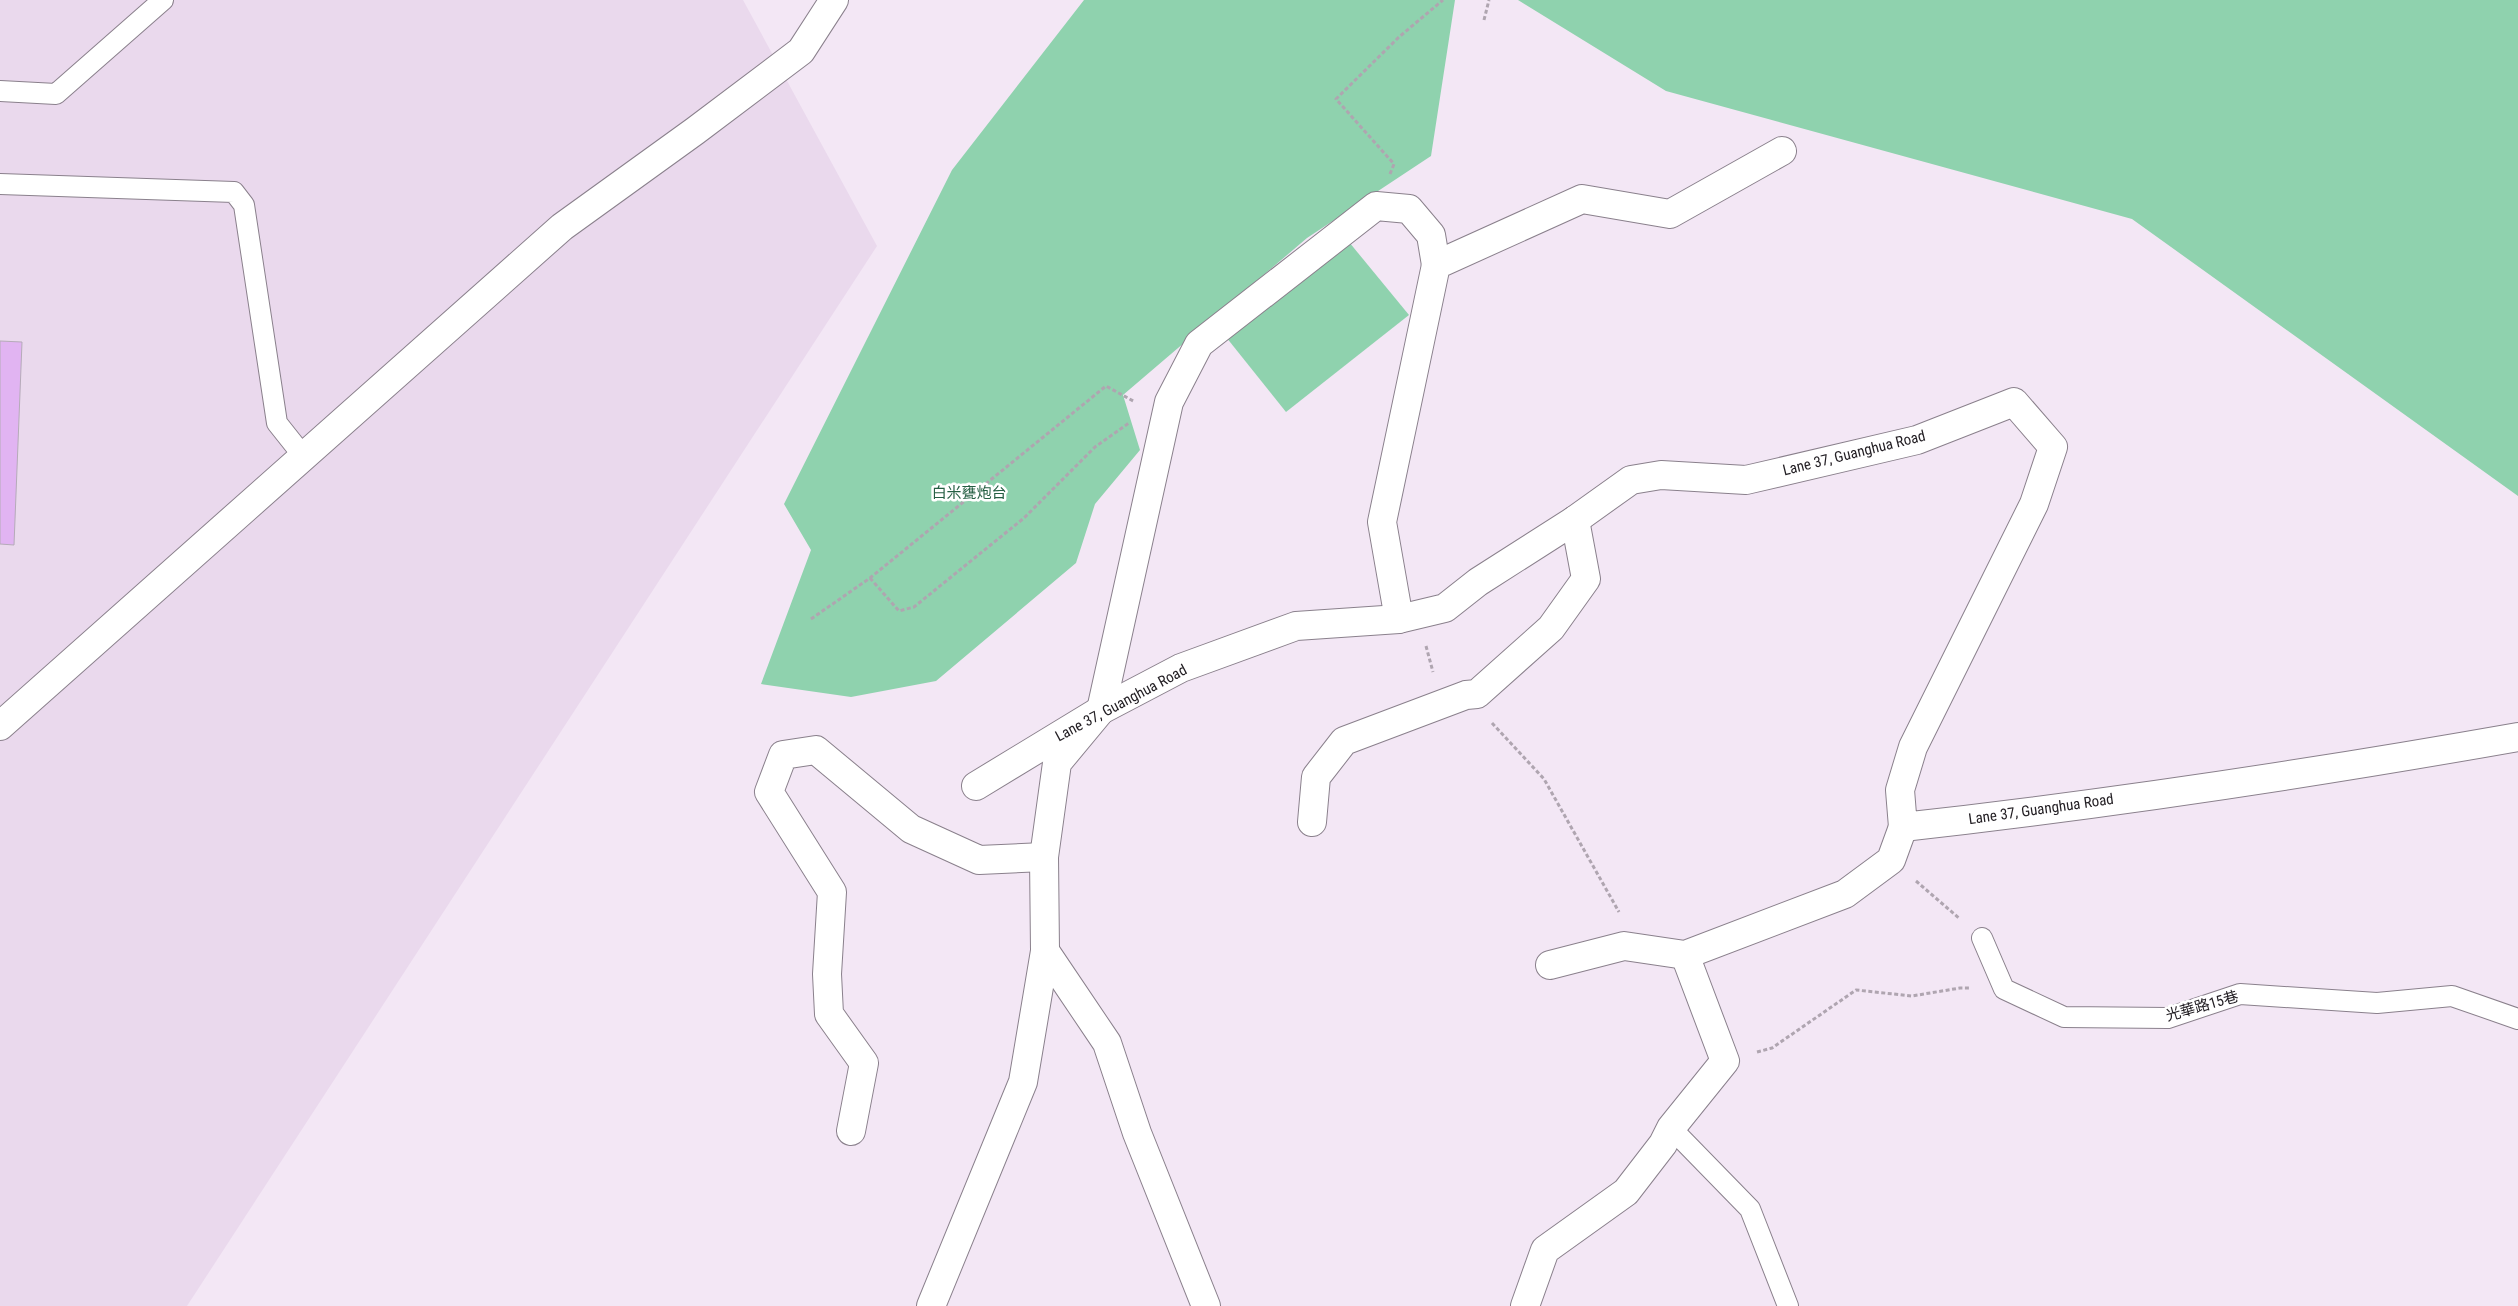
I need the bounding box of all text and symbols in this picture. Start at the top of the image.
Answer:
street label: Lane 37, Guanghua Road [1781,427,1927,479]
park label: 白米甕炮台 [931,484,1007,502]
street label: Lane 37, Guanghua Road [1052,661,1190,745]
street label: Lane 37, Guanghua Road [1967,790,2115,828]
street label: 光華路15巷 [2164,987,2240,1025]

